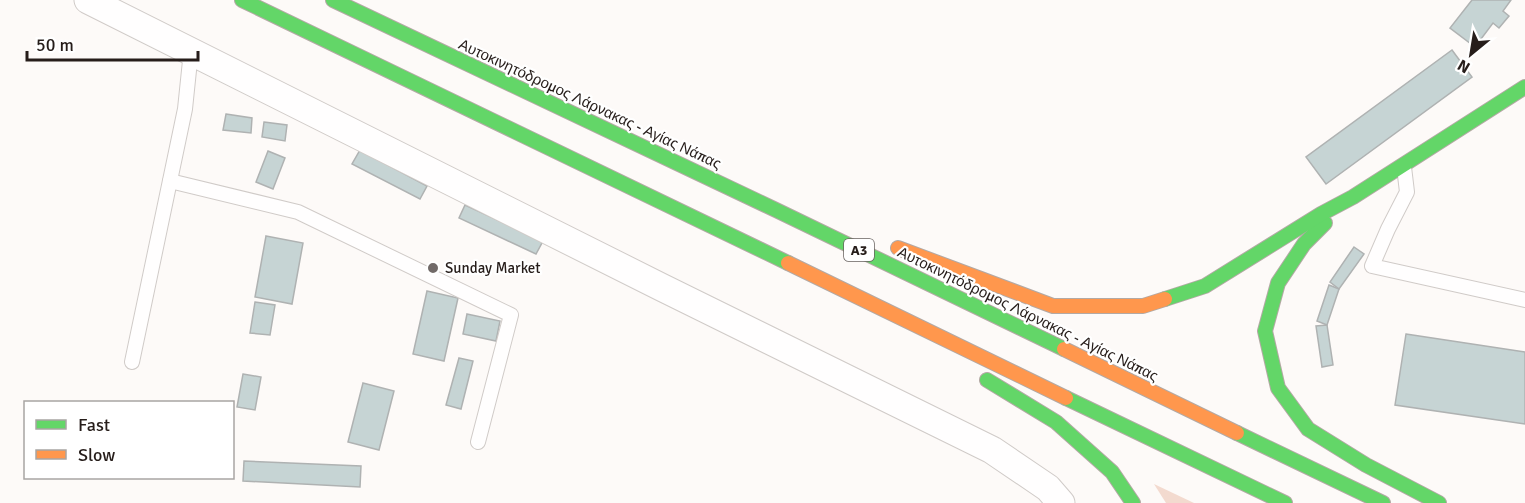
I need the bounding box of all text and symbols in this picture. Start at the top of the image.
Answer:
scale bar [27,24,198,62]
north arrow [1441,24,1501,84]
text: 50 m [36,34,74,56]
street label: Αυτοκινητόδρομος Λάρνακας - Αγίας Νάπας [456,35,724,173]
text: N [1454,55,1474,78]
road number: A3 [844,239,874,261]
street label: Αυτοκινητόδρομος Λάρνακας - Αγίας Νάπας [895,243,1161,385]
place label: Sunday Market [445,259,541,277]
marker: Sunday Market [426,261,440,275]
legend [24,401,234,479]
text: Fast [78,414,110,436]
text: Slow [78,444,115,466]

